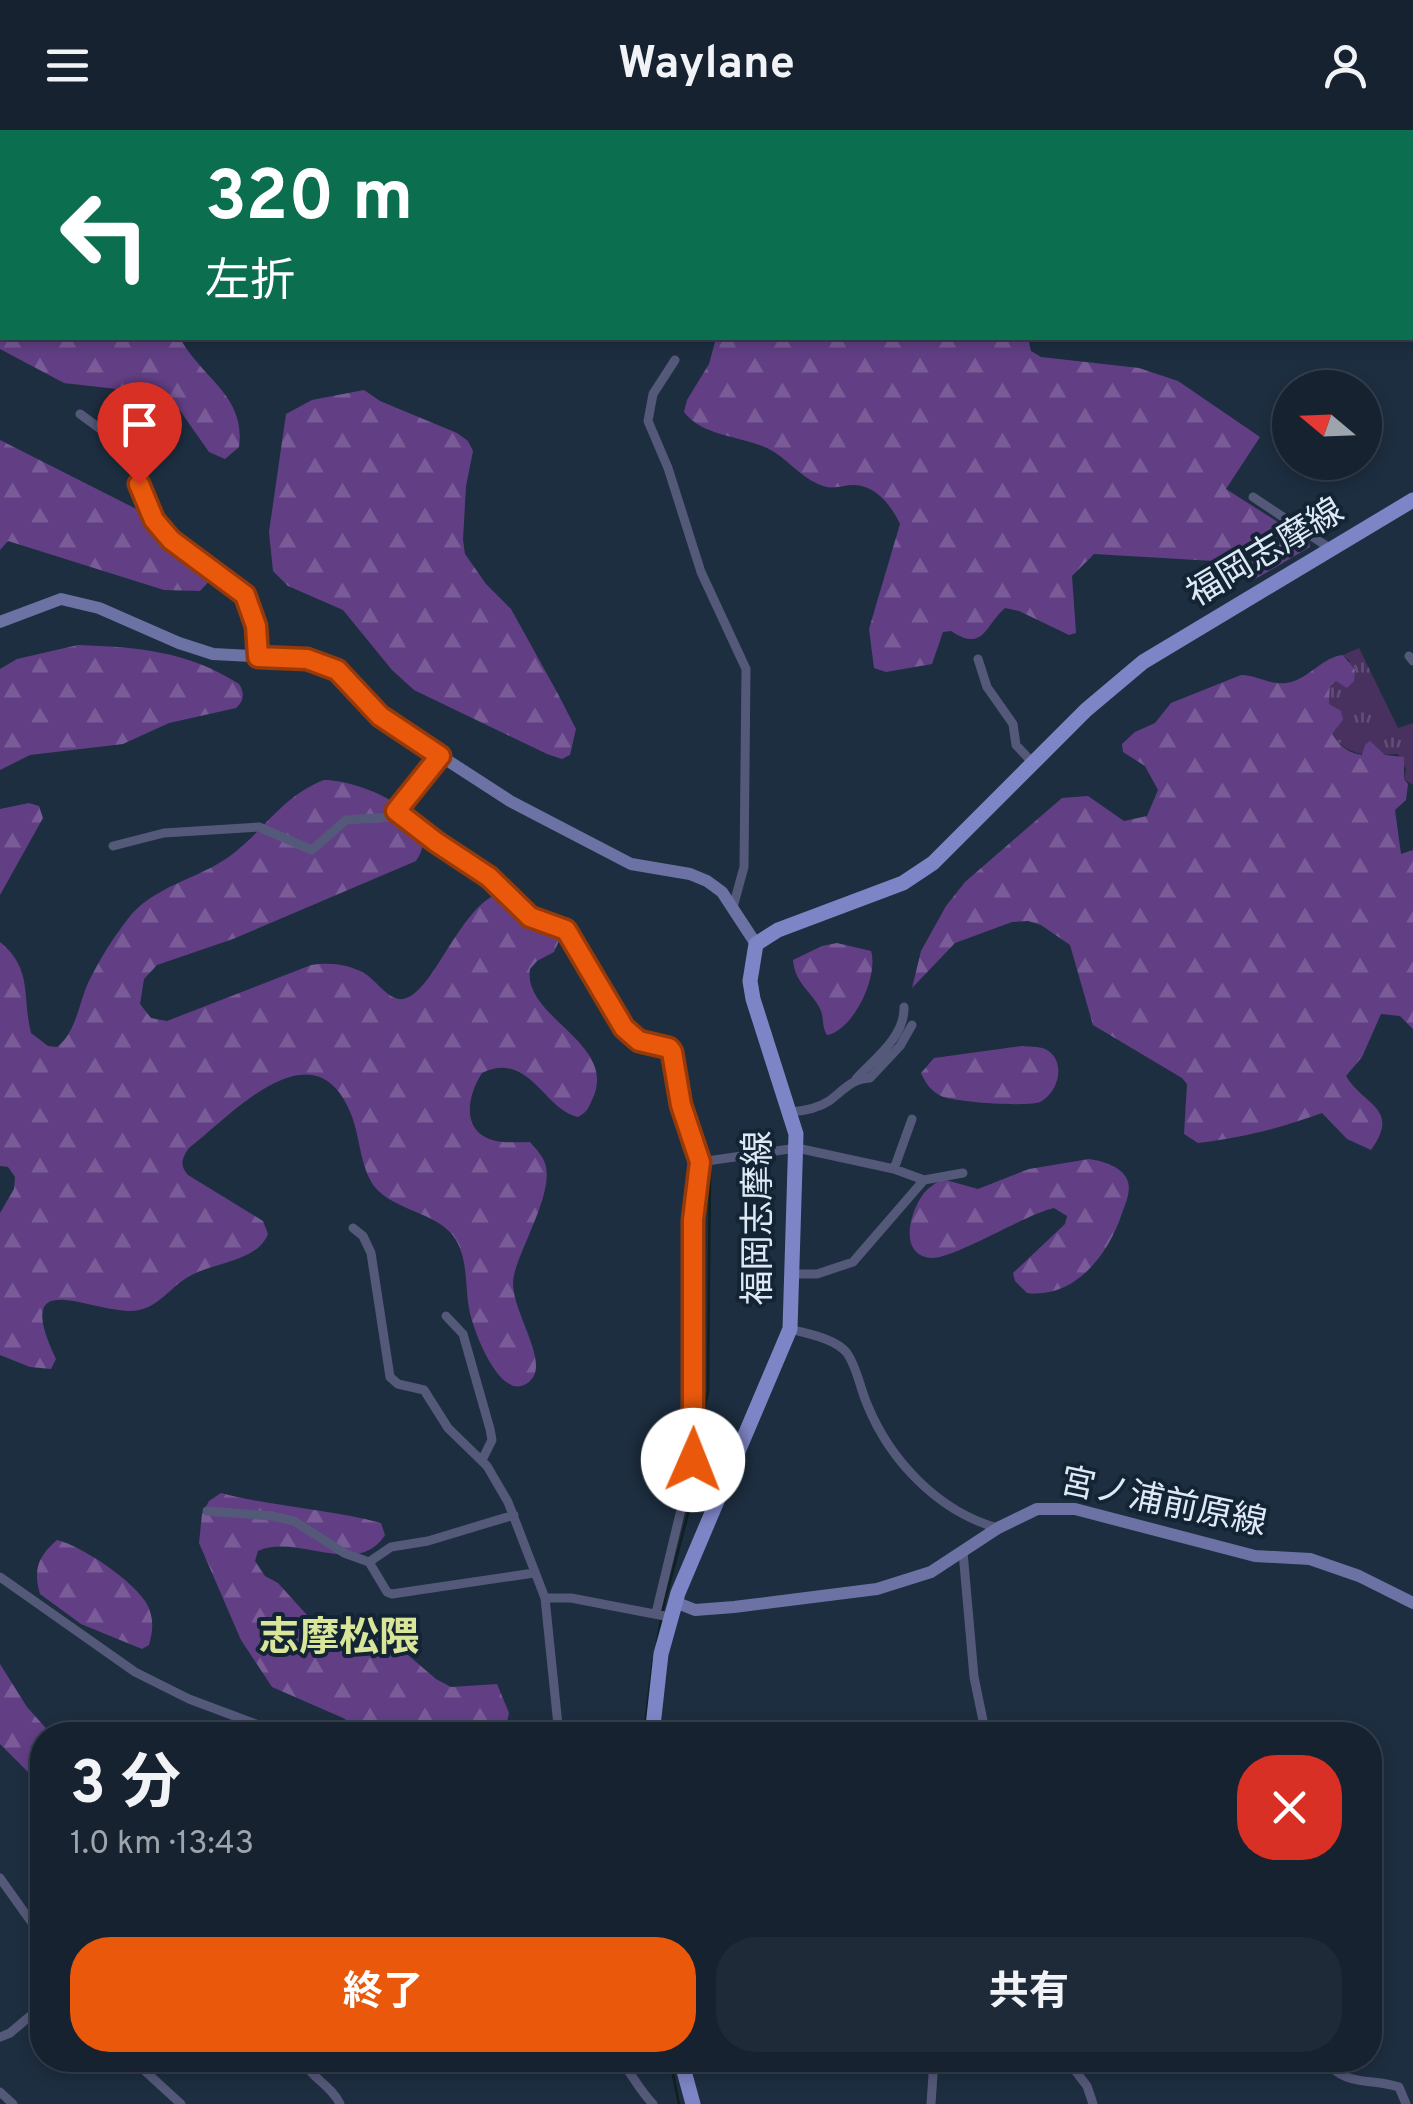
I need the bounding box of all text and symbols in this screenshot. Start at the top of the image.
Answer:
text: Waylane [618,37,795,94]
icon: menu [40,38,95,93]
icon: person [1318,38,1373,93]
text: 320 m [205,156,413,245]
icon: left [40,170,170,300]
text: 左折 [205,255,295,312]
north arrow [1272,370,1382,480]
map controls [1272,370,1382,480]
pin [97,382,182,485]
icon: arrive [112,397,167,452]
street label: 福岡志摩線 [1180,490,1352,618]
street label: 福岡志摩線 [738,1130,782,1306]
position arrow [641,1408,745,1512]
street label: 宮ノ浦前原線 [1056,1461,1270,1547]
district label: 志摩松隈 [259,1615,419,1665]
text: 3 分 [70,1749,181,1825]
button: close [1237,1755,1342,1860]
text: 1.0 km · 13:43 [70,1825,254,1865]
button: 終了 [70,1937,696,2052]
button: 共有 [716,1937,1342,2052]

